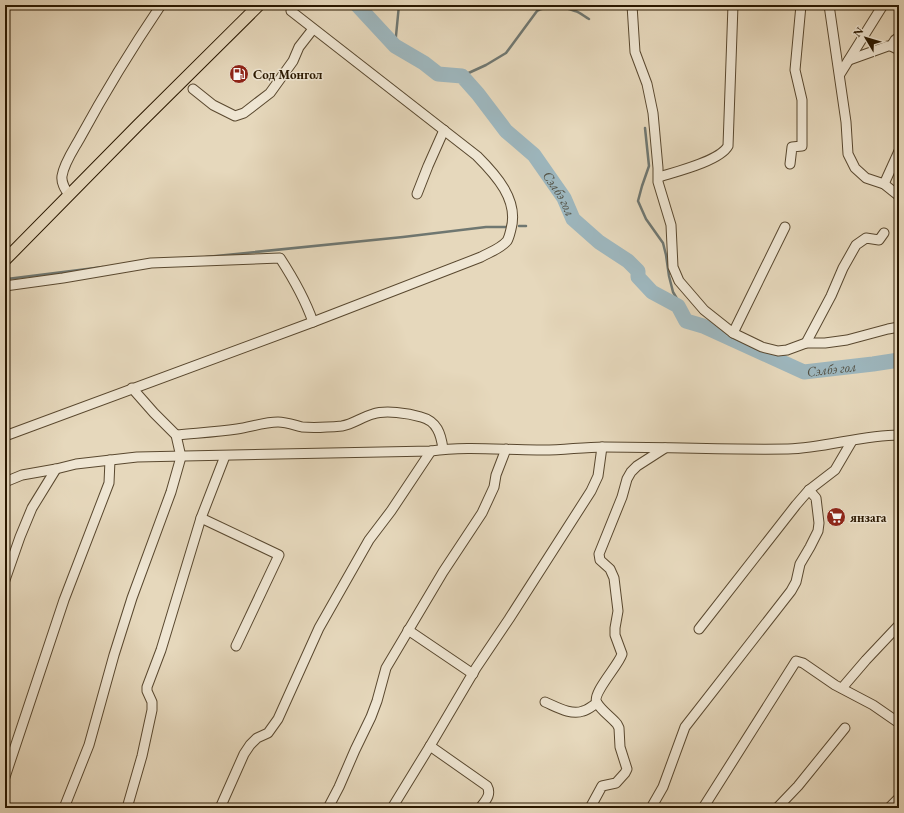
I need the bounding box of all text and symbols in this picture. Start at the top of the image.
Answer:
north arrow [846,18,886,58]
text: N [850,24,866,40]
fuel station icon: Сод Монгол [228,63,250,85]
place label: Сод Монгол [253,66,323,83]
water label: Сэлбэ гол [539,167,580,219]
water label: Сэлбэ гол [806,357,857,381]
supermarket icon: янзага [825,506,847,528]
place label: янзага [849,509,887,526]

